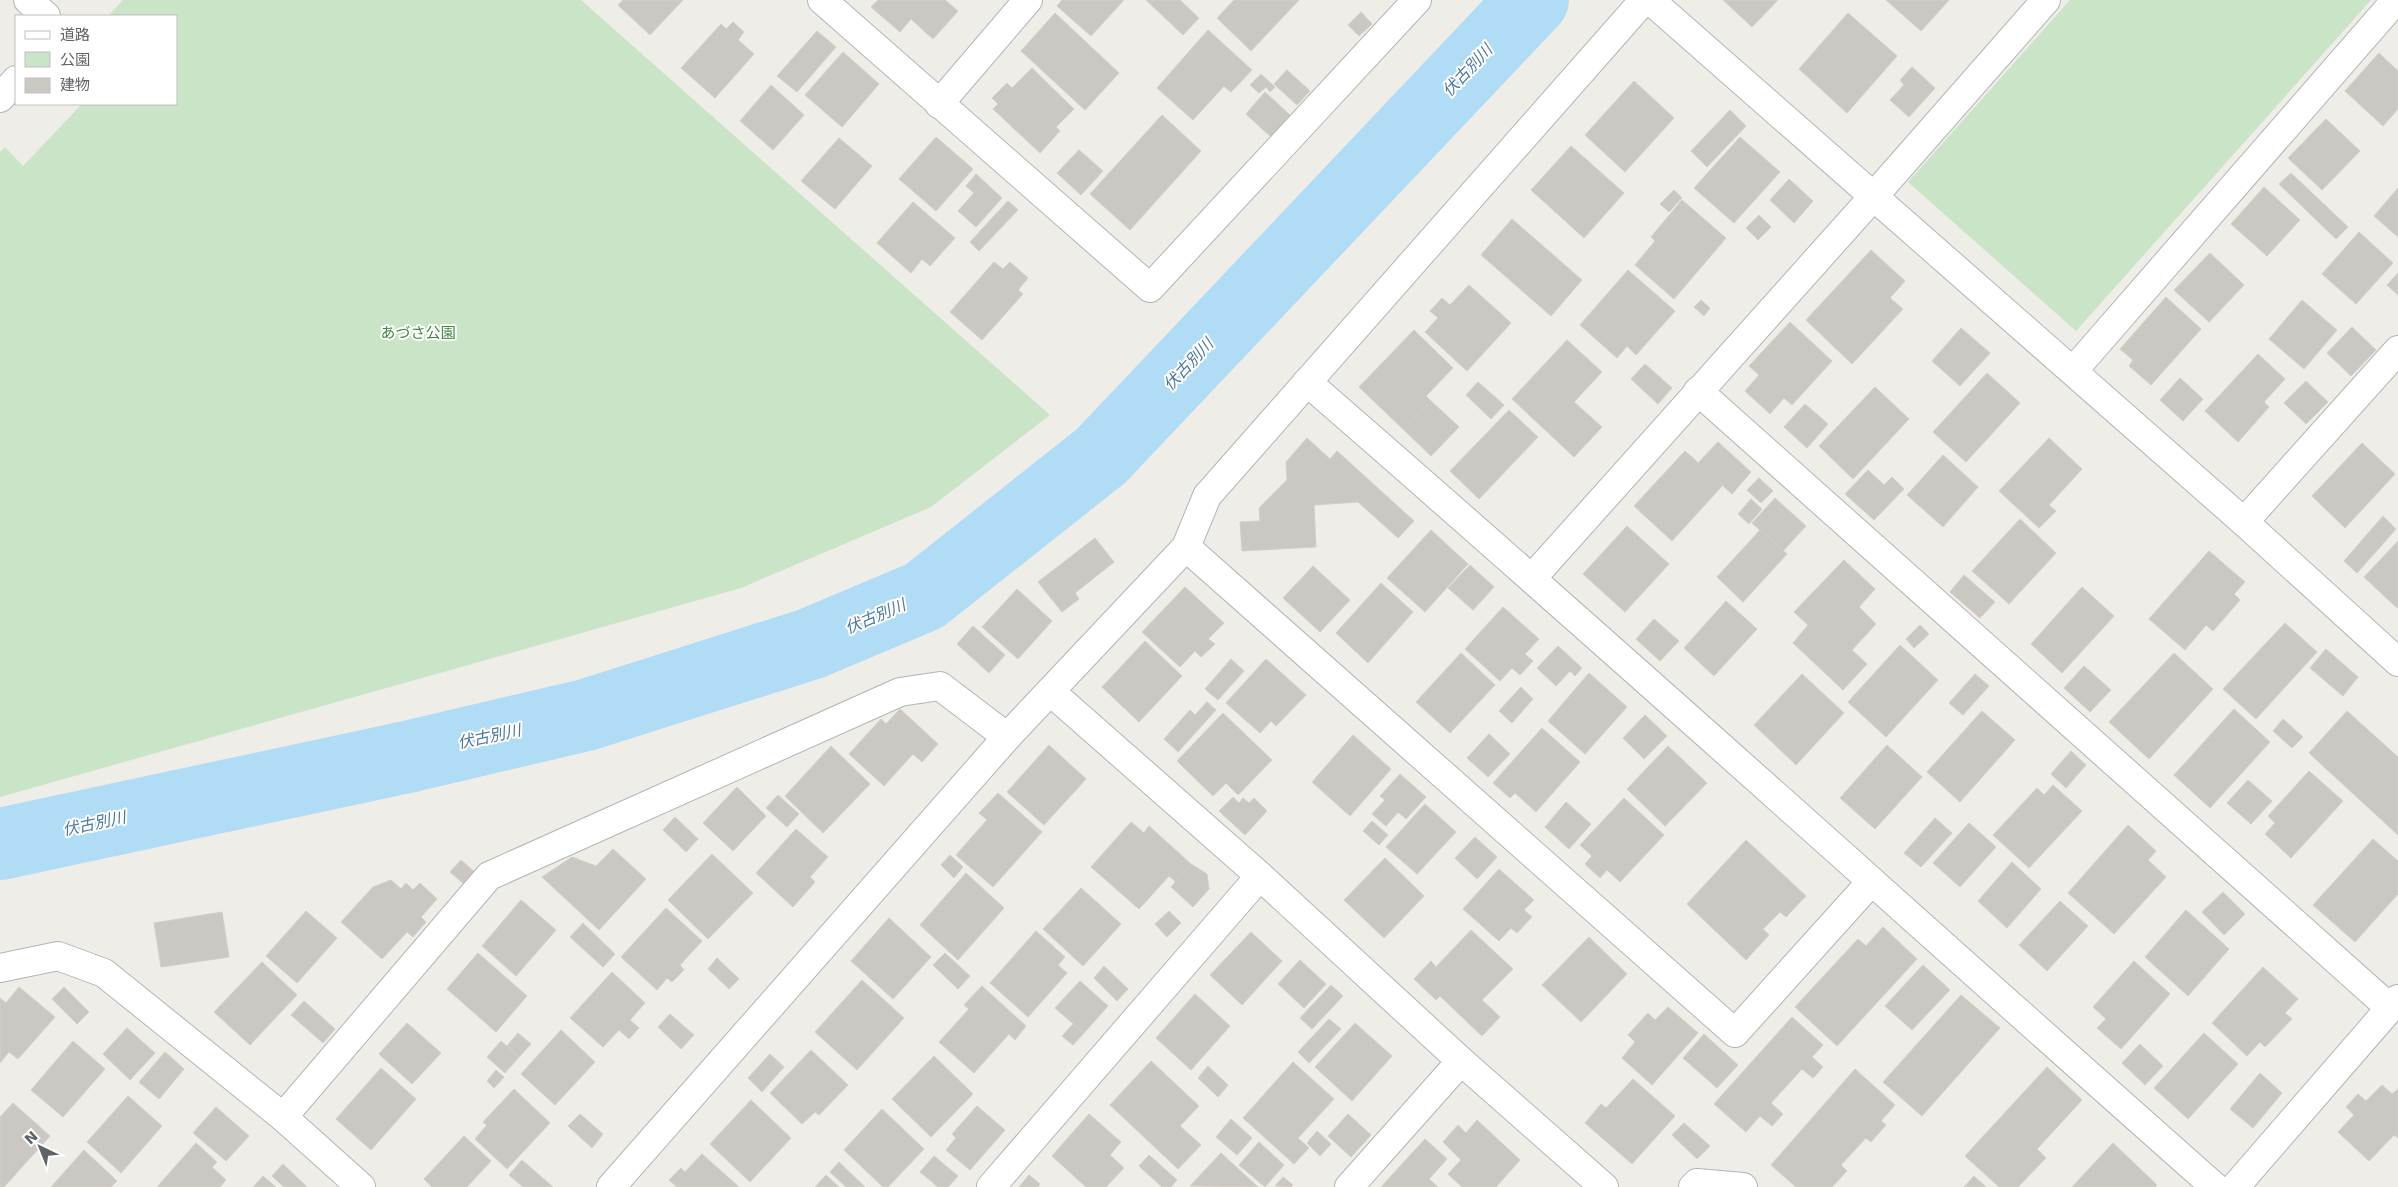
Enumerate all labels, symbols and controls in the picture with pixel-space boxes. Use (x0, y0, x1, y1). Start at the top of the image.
legend (15, 15, 178, 105)
text: 道路 (60, 26, 90, 44)
water label: 伏古別川 (1439, 39, 1497, 100)
text: 公園 (60, 51, 90, 69)
text: 建物 (60, 76, 90, 94)
park label: あづさ公園 (380, 324, 456, 342)
water label: 伏古別川 (1160, 333, 1218, 394)
water label: 伏古別川 (842, 594, 910, 638)
water label: 伏古別川 (456, 720, 524, 752)
water label: 伏古別川 (61, 807, 129, 839)
north arrow (15, 1122, 65, 1172)
text: N (21, 1128, 41, 1147)

